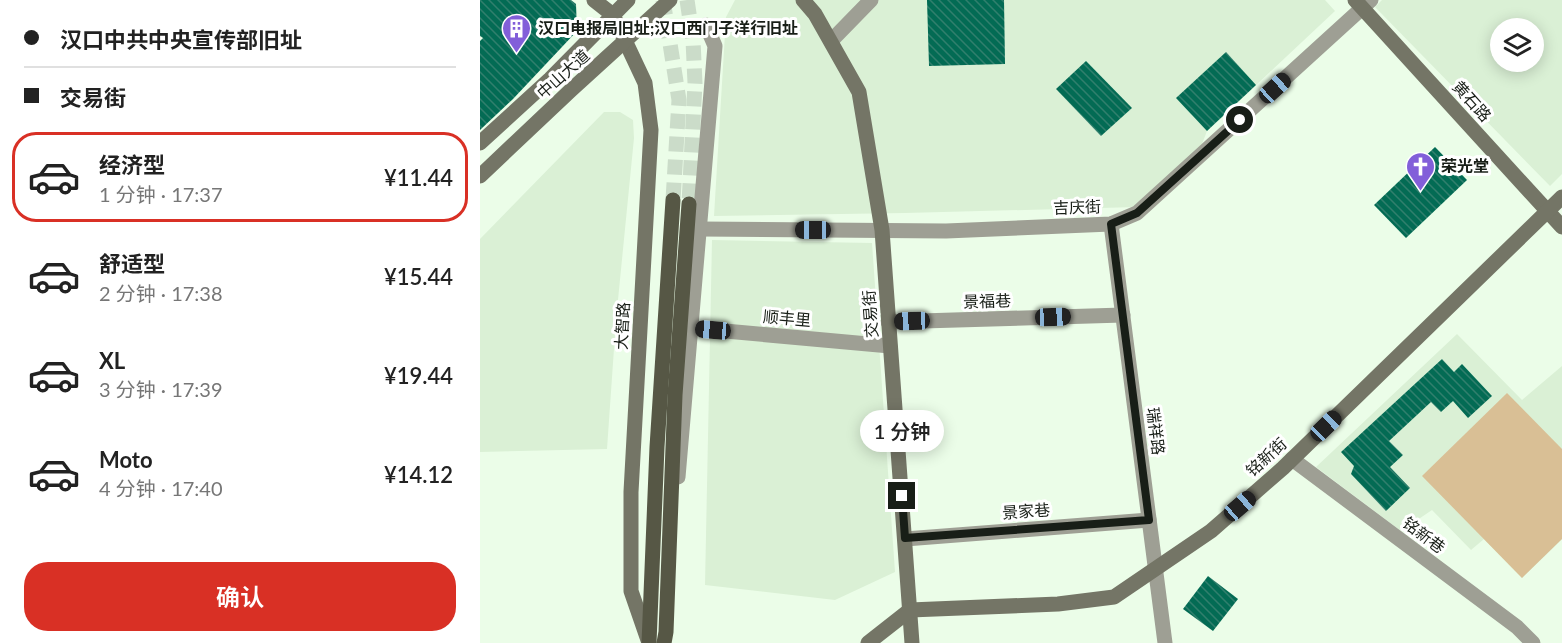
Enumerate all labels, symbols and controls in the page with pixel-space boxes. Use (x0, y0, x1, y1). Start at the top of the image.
building icon: 汉口电报局旧址;汉口西门子洋行旧址 (501, 12, 533, 54)
place label: 汉口电报局旧址;汉口西门子洋行旧址 (538, 18, 798, 37)
map controls (1490, 18, 1544, 72)
button: layers (1490, 18, 1544, 72)
text: 汉口中共中央宣传部旧址 (60, 26, 302, 53)
street label: 中山大道 (533, 45, 593, 102)
car (1256, 69, 1294, 107)
street label: 黄石路 (1449, 76, 1495, 125)
text: 交易街 (60, 84, 126, 111)
route start (1226, 106, 1253, 133)
icon: car (27, 150, 81, 204)
church icon: 荣光堂 (1404, 150, 1436, 192)
text: 经济型 (99, 151, 165, 178)
place label: 荣光堂 (1441, 156, 1489, 175)
text: ¥11.44 (384, 164, 453, 191)
text: 1 分钟 · 17:37 (99, 182, 223, 206)
street label: 吉庆街 (1053, 196, 1101, 217)
car (795, 221, 831, 239)
icon: car (27, 249, 81, 303)
text: 舒适型 (99, 250, 165, 277)
text: ¥15.44 (384, 263, 453, 290)
text: 2 分钟 · 17:38 (99, 281, 223, 305)
street label: 交易街 (858, 289, 881, 339)
street label: 景福巷 (963, 290, 1011, 311)
street label: 大智路 (611, 302, 632, 350)
street label: 顺丰里 (762, 306, 812, 329)
car (1035, 307, 1071, 327)
car (894, 311, 930, 331)
car (694, 319, 732, 341)
text: XL (99, 347, 125, 374)
icon: car (27, 348, 81, 402)
text: ¥19.44 (384, 362, 453, 389)
text: 3 分钟 · 17:39 (99, 377, 223, 401)
street label: 瑞祥路 (1144, 406, 1169, 456)
car (1307, 407, 1345, 445)
callout: 1 分钟 (860, 409, 944, 451)
text: 1 分钟 (874, 419, 930, 443)
street label: 铭新街 (1241, 434, 1290, 480)
text: Moto (99, 446, 153, 473)
icon: car (27, 447, 81, 501)
text: ¥14.12 (384, 461, 453, 488)
text: 4 分钟 · 17:40 (99, 476, 223, 500)
route end (888, 482, 915, 509)
car (1221, 487, 1259, 525)
street label: 景家巷 (1001, 499, 1051, 522)
street label: 铭新巷 (1399, 513, 1449, 557)
button: 确认 (24, 562, 456, 631)

